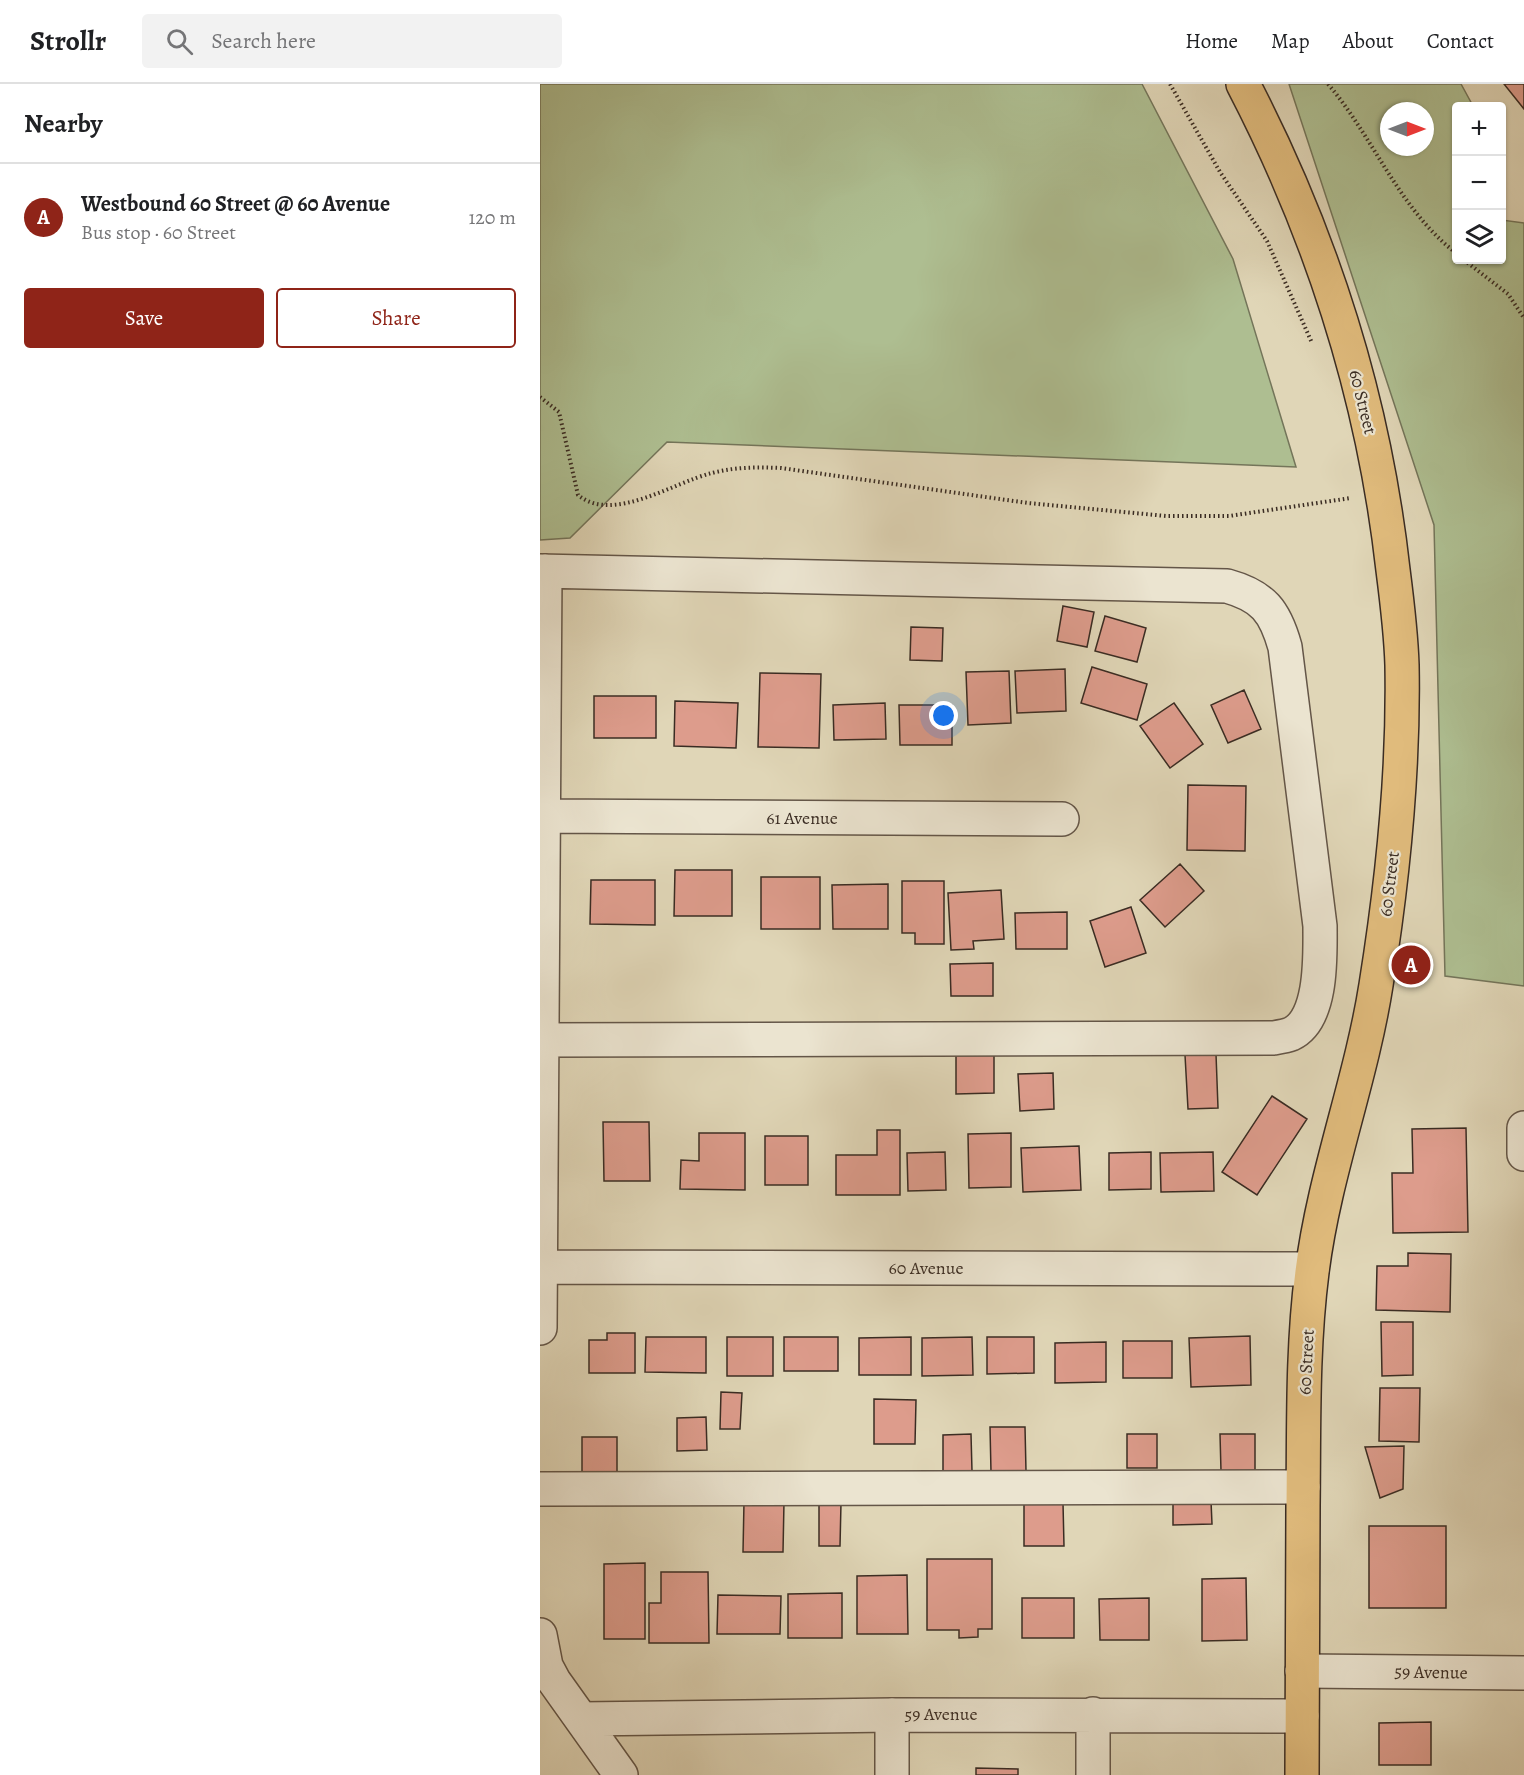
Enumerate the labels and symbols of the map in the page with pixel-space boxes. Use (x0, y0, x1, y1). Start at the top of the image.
north arrow (1380, 102, 1434, 156)
street label: 60 Street (1343, 367, 1383, 437)
your location (929, 701, 958, 730)
street label: 61 Avenue (766, 806, 838, 830)
street label: 60 Street (1373, 850, 1405, 918)
pin: A (1392, 942, 1430, 988)
street label: 60 Avenue (888, 1256, 964, 1280)
street label: 60 Street (1292, 1328, 1320, 1395)
street label: 59 Avenue (1394, 1659, 1468, 1685)
street label: 59 Avenue (904, 1702, 978, 1726)

